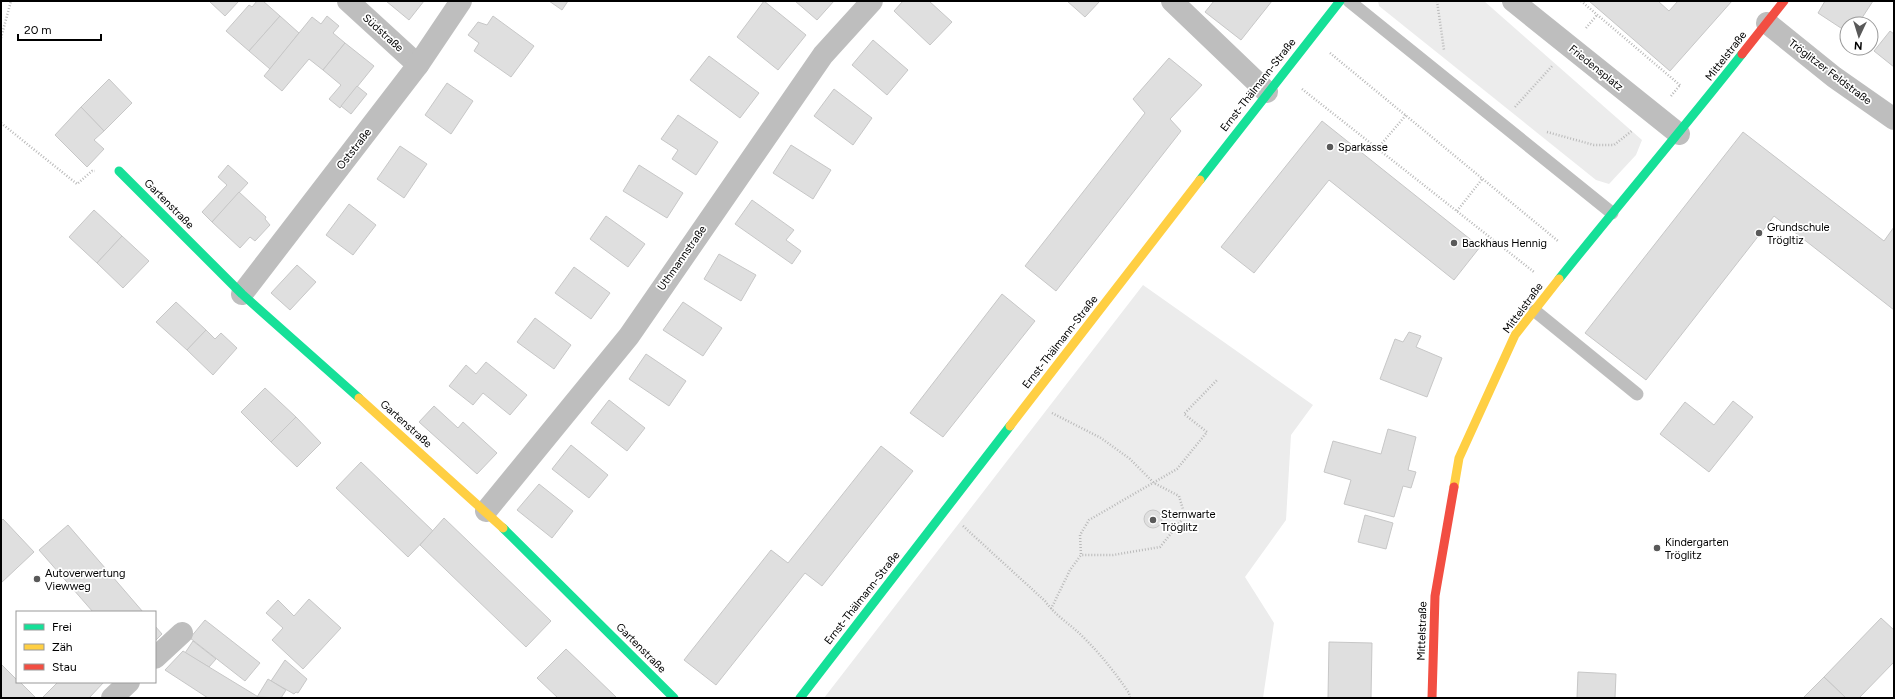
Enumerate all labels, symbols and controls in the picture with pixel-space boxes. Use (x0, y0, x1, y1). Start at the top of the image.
street label: Südstraße (360, 11, 406, 55)
scale bar (18, 16, 101, 42)
north arrow (1839, 16, 1879, 56)
text: 20 m (24, 23, 52, 37)
street label: Mittelstraße (1703, 29, 1749, 83)
street label: Ernst-Thälmann-Straße (1218, 36, 1298, 134)
street label: Tröglitzer Feldstraße (1786, 37, 1874, 107)
text: N (1854, 39, 1863, 52)
street label: Friedensplatz (1566, 42, 1626, 94)
street label: Oststraße (334, 126, 374, 172)
place label: Sparkasse (1338, 141, 1388, 154)
marker: Sparkasse (1325, 142, 1335, 152)
street label: Gartenstraße (141, 176, 197, 232)
place label: Grundschule Trögltiz (1767, 221, 1830, 247)
street label: Uthmannstraße (655, 223, 709, 293)
marker: Grundschule Trögltiz (1754, 228, 1764, 238)
place label: Backhaus Hennig (1462, 237, 1547, 250)
marker: Backhaus Hennig (1449, 238, 1459, 248)
street label: Mittelstraße (1500, 280, 1546, 336)
street label: Ernst-Thälmann-Straße (1020, 293, 1100, 391)
street label: Gartenstraße (378, 397, 434, 451)
place label: Sternwarte Tröglitz (1161, 508, 1216, 534)
marker: Sternwarte Tröglitz (1148, 515, 1158, 525)
place label: Kindergarten Tröglitz (1665, 536, 1729, 562)
marker: Kindergarten Tröglitz (1652, 543, 1662, 553)
street label: Ernst-Thälmann-Straße (822, 549, 902, 647)
place label: Autoverwertung Viewweg (45, 567, 125, 593)
marker: Autoverwertung Viewweg (32, 574, 42, 584)
street label: Mittelstraße (1414, 601, 1430, 661)
legend (16, 611, 156, 683)
text: Frei (52, 620, 72, 634)
street label: Gartenstraße (613, 620, 669, 676)
text: Zäh (52, 640, 73, 654)
text: Stau (52, 660, 77, 674)

